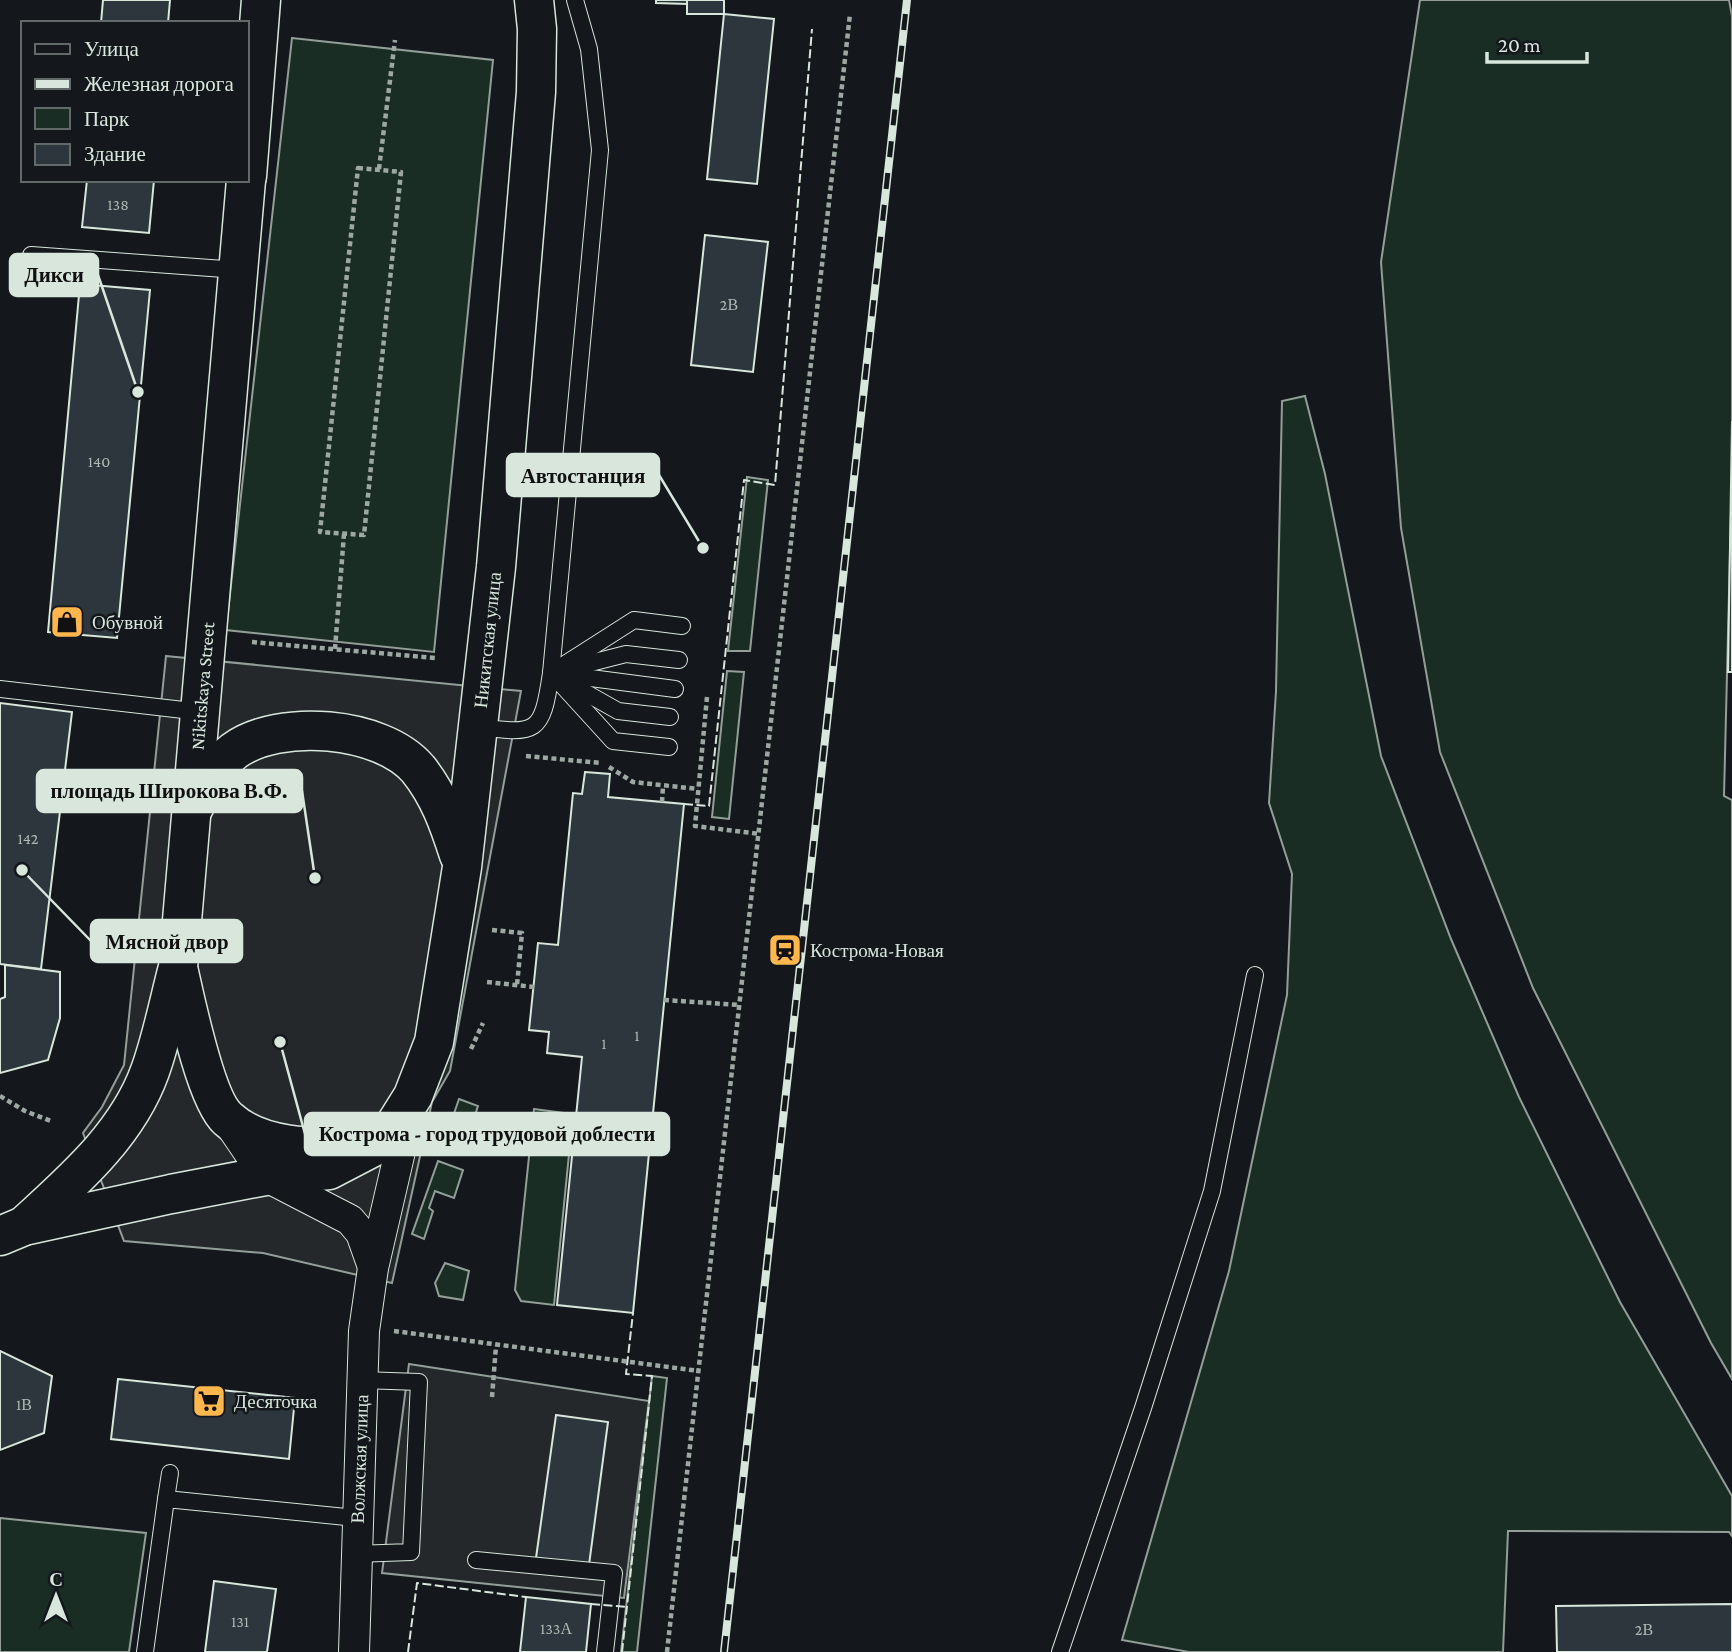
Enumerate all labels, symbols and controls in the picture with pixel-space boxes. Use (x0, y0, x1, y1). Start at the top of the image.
legend (21, 21, 248, 182)
scale bar (1487, 21, 1587, 65)
text: 20 m (1498, 33, 1541, 57)
text: Улица (84, 37, 139, 61)
text: Железная дорога (84, 72, 234, 96)
text: Парк (84, 107, 130, 131)
text: Здание (84, 142, 146, 166)
house number: 138 (107, 196, 129, 213)
callout: Дикси (10, 254, 98, 296)
text: Дикси (24, 263, 84, 287)
house number: 2В (720, 296, 738, 313)
house number: 140 (88, 453, 110, 470)
callout: Автостанция (507, 454, 659, 496)
text: Автостанция (521, 464, 645, 488)
street label: Никитская улица (470, 570, 505, 709)
shop icon: Обувной (48, 603, 86, 641)
place label: Обувной (92, 612, 163, 633)
street label: Nikitskaya Street (186, 621, 219, 751)
callout: площадь Широкова В.Ф. (37, 770, 302, 812)
text: площадь Широкова В.Ф. (50, 779, 288, 803)
house number: 142 (18, 830, 39, 847)
callout: Мясной двор (91, 920, 242, 962)
text: Мясной двор (105, 930, 229, 954)
station icon: Кострома-Новая (766, 931, 804, 969)
place label: Кострома-Новая (810, 940, 944, 961)
house number: 1 (634, 1027, 640, 1044)
house number: 1 (601, 1035, 607, 1052)
callout: Кострома - город трудовой доблести (305, 1113, 669, 1155)
text: Кострома - город трудовой доблести (319, 1122, 655, 1146)
supermarket icon: Десяточка (190, 1382, 228, 1420)
place label: Десяточка (234, 1391, 318, 1412)
street label: Волжская улица (347, 1394, 372, 1524)
house number: 1В (16, 1396, 32, 1413)
north arrow (21, 1561, 91, 1631)
text: С (49, 1569, 63, 1590)
house number: 131 (231, 1613, 249, 1630)
house number: 133А (540, 1620, 572, 1637)
house number: 2В (1635, 1621, 1653, 1638)

